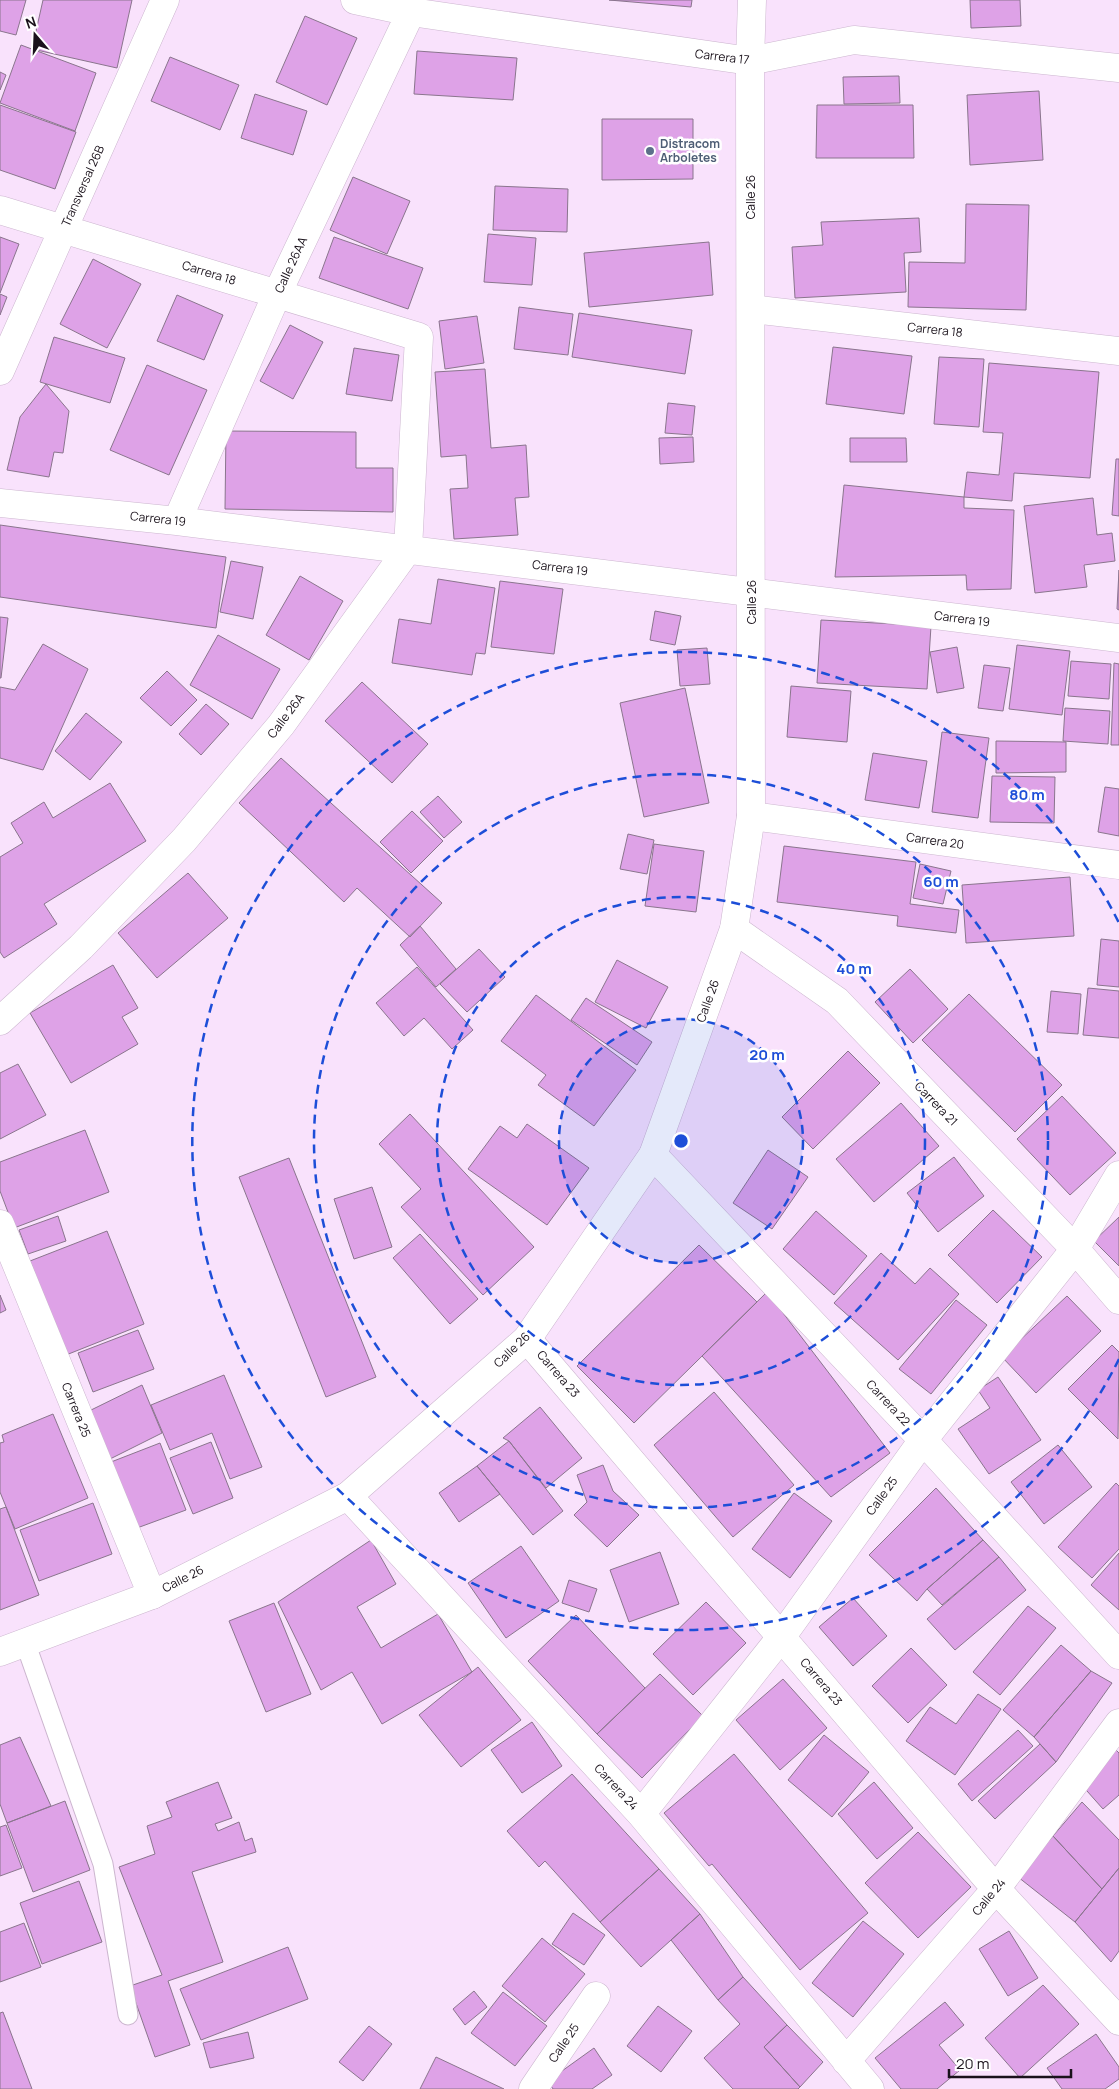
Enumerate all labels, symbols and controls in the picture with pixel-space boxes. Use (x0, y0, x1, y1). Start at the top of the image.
north arrow (10, 10, 60, 60)
text: N (23, 12, 38, 33)
street label: Carrera 17 (694, 45, 750, 68)
place label: Distracom Arboletes (660, 135, 720, 166)
street label: Transversal 26B (57, 142, 108, 229)
marker: Distracom Arboletes (644, 145, 656, 157)
street label: Calle 26 (742, 175, 759, 219)
street label: Calle 26AA (270, 234, 311, 296)
street label: Carrera 18 (180, 256, 238, 289)
street label: Carrera 18 (907, 318, 964, 341)
street label: Carrera 19 (129, 507, 187, 530)
street label: Carrera 19 (531, 556, 589, 579)
street label: Calle 26 (743, 580, 760, 624)
street label: Carrera 19 (933, 607, 991, 630)
street label: Calle 26A (263, 689, 308, 742)
text: 80 m (1009, 784, 1045, 805)
street label: Carrera 20 (905, 828, 965, 853)
text: 60 m (923, 871, 959, 892)
text: 40 m (836, 958, 872, 979)
street label: Calle 26 (692, 977, 723, 1025)
text: 20 m (749, 1044, 785, 1065)
street label: Carrera 21 (911, 1078, 962, 1130)
centre of rings (672, 1132, 690, 1150)
street label: Calle 26 (490, 1328, 534, 1371)
street label: Carrera 23 (533, 1346, 584, 1401)
street label: Carrera 22 (862, 1376, 914, 1430)
street label: Carrera 25 (58, 1380, 95, 1440)
street label: Calle 25 (862, 1473, 901, 1519)
street label: Calle 26 (159, 1561, 206, 1596)
street label: Carrera 23 (796, 1654, 846, 1709)
street label: Carrera 24 (590, 1760, 642, 1814)
street label: Calle 24 (968, 1874, 1009, 1919)
street label: Calle 25 (544, 2020, 583, 2066)
scale bar (949, 2046, 1072, 2078)
text: 20 m (956, 2053, 989, 2074)

